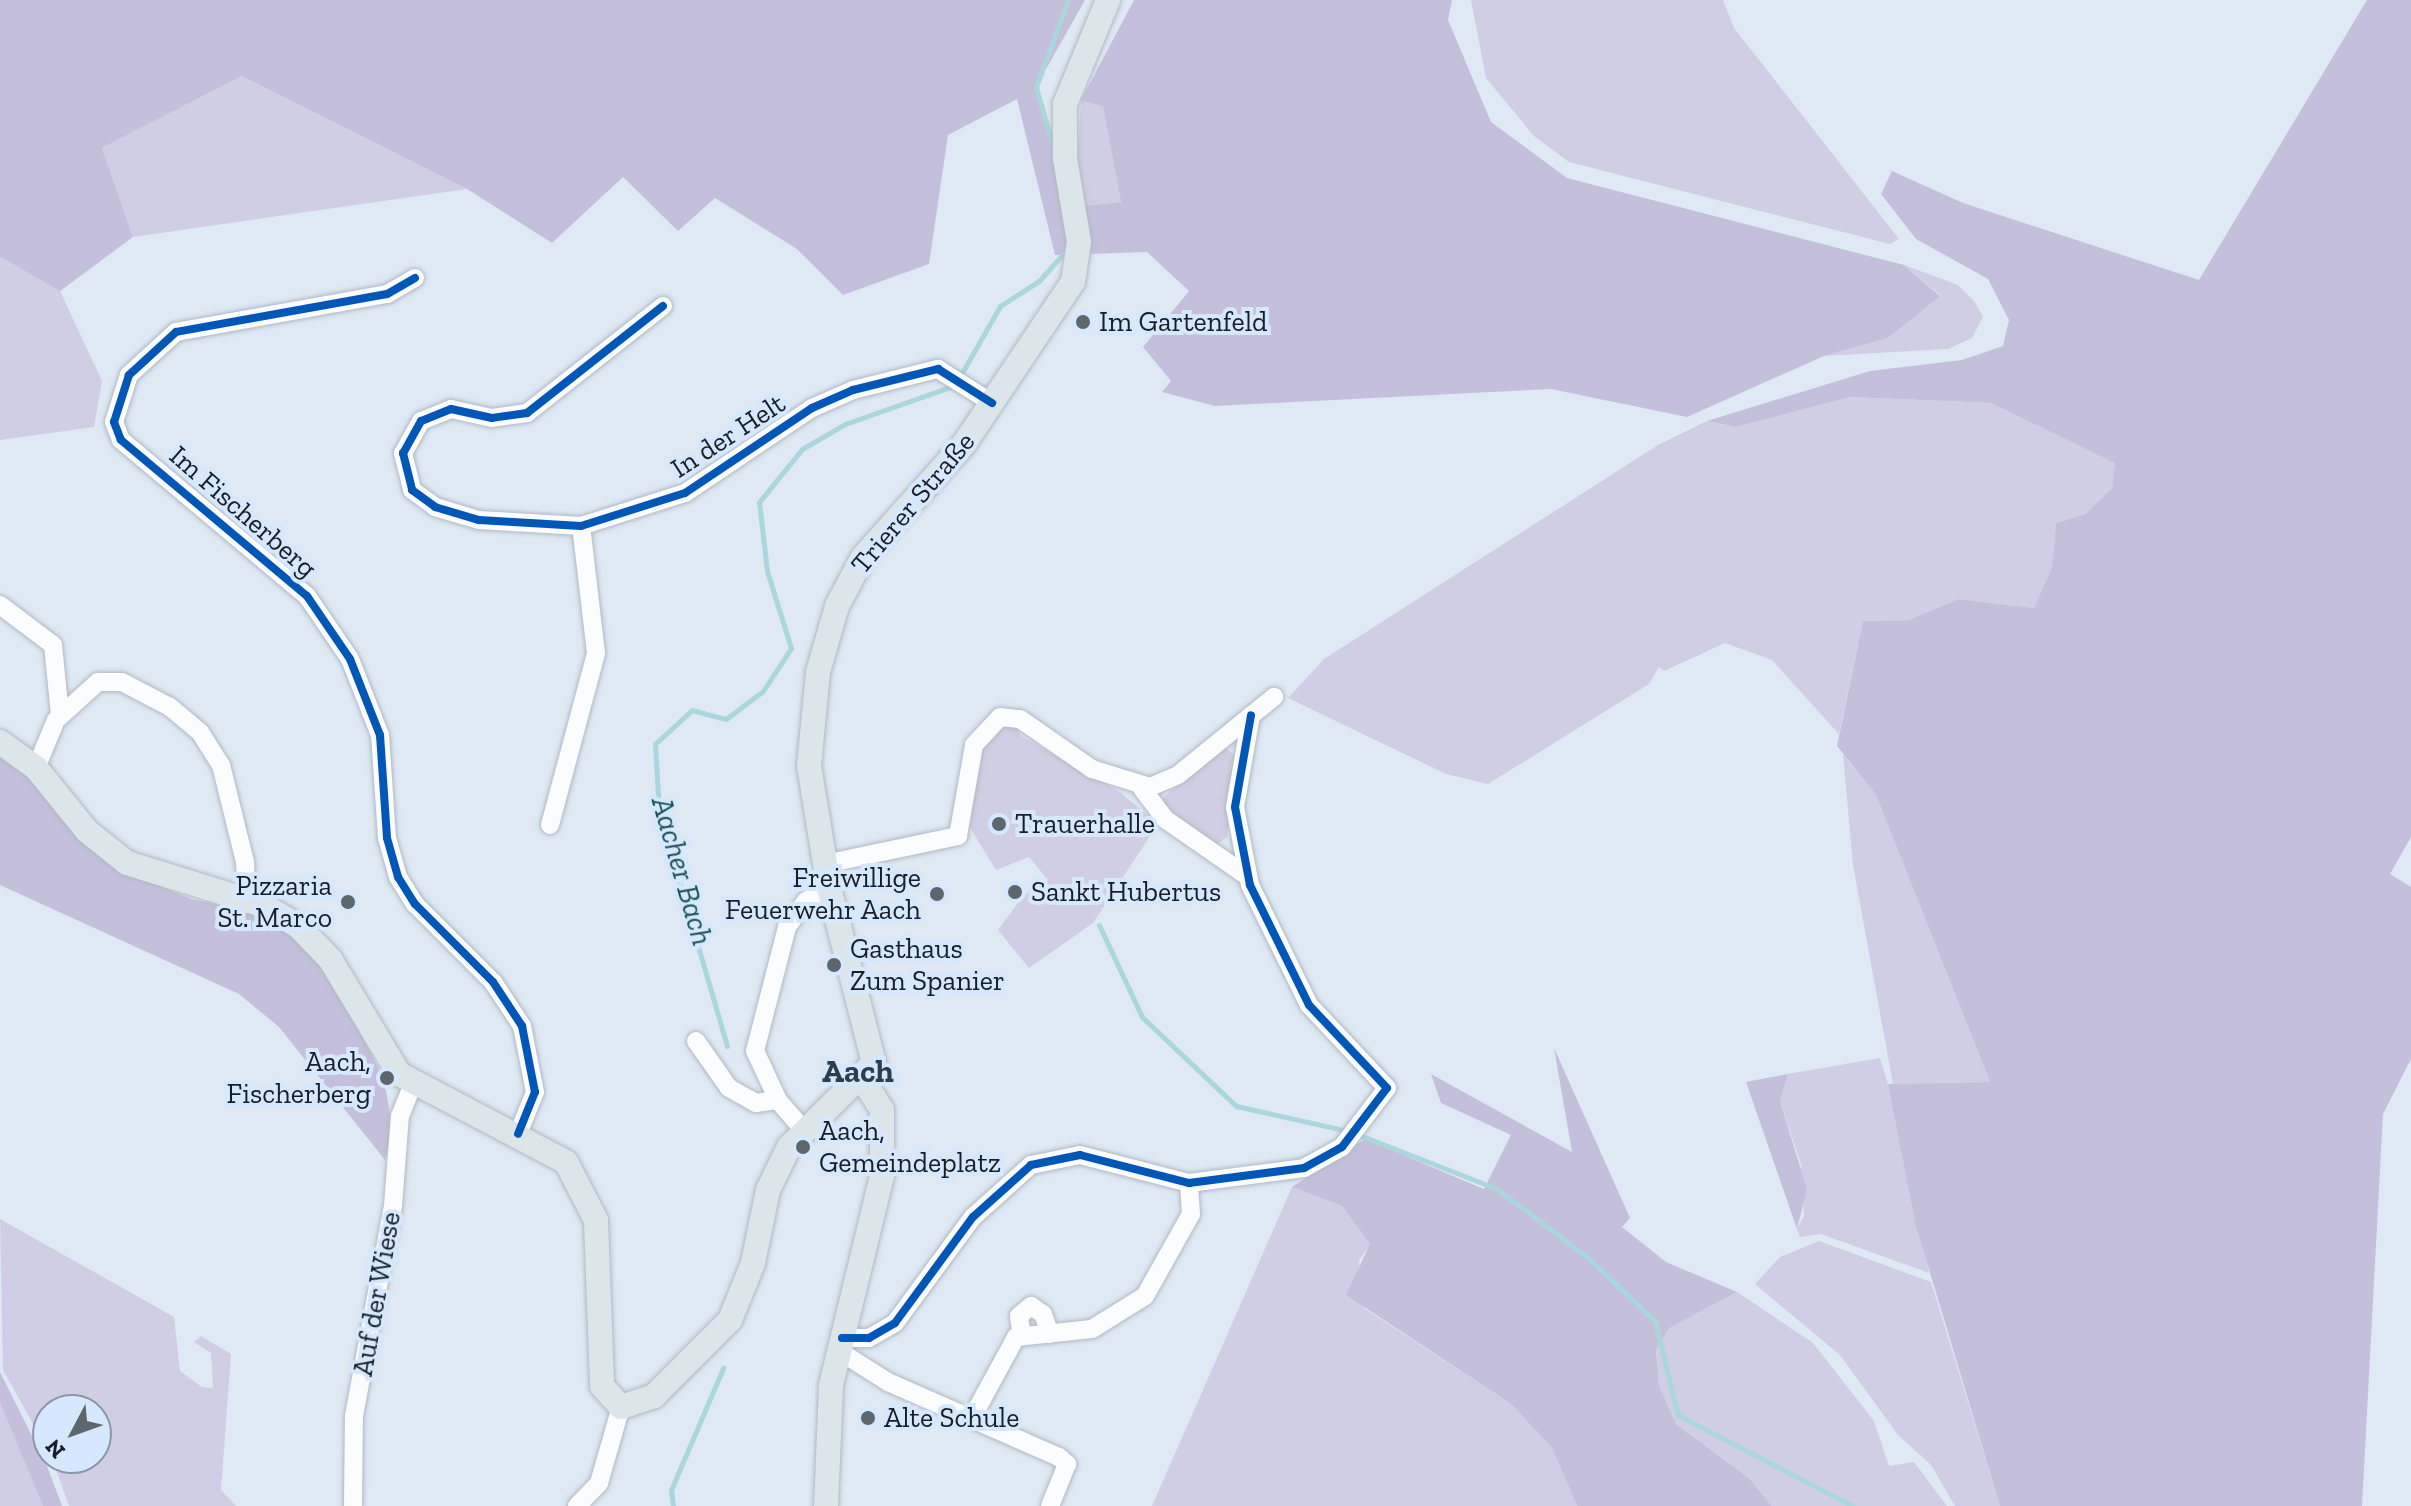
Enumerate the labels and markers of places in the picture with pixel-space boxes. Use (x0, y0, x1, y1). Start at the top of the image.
place label: Im Gartenfeld (1099, 305, 1267, 339)
marker: Im Gartenfeld (1074, 313, 1092, 331)
place label: Trauerhalle (1015, 807, 1155, 841)
marker: Trauerhalle (990, 815, 1008, 833)
place label: Freiwillige Feuerwehr Aach (724, 861, 921, 927)
place label: Pizzaria St. Marco (217, 869, 332, 935)
place label: Sankt Hubertus (1031, 875, 1221, 909)
marker: Sankt Hubertus (1006, 883, 1024, 901)
marker: Freiwillige Feuerwehr Aach (928, 885, 946, 903)
marker: Pizzaria St. Marco (339, 893, 357, 911)
place label: Gasthaus Zum Spanier (850, 932, 1005, 998)
marker: Gasthaus Zum Spanier (825, 956, 843, 974)
place label: Aach, Fischerberg (227, 1045, 371, 1111)
marker: Aach, Fischerberg (378, 1069, 396, 1087)
place label: Aach, Gemeindeplatz (819, 1114, 1001, 1180)
marker: Aach, Gemeindeplatz (794, 1138, 812, 1156)
place label: Alte Schule (884, 1401, 1019, 1435)
marker: Alte Schule (859, 1409, 877, 1427)

